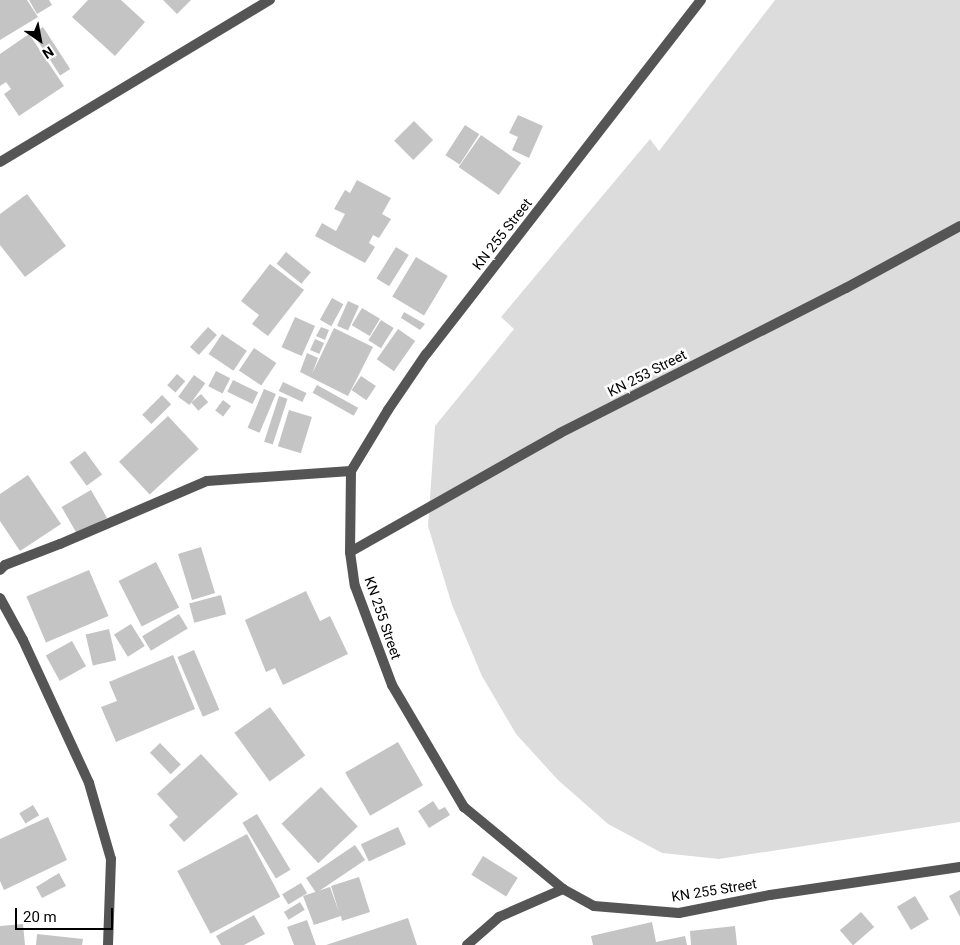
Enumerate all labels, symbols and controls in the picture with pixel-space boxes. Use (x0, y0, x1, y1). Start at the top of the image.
north arrow (15, 15, 65, 65)
text: N (40, 43, 57, 62)
street label: KN 255 Street (469, 195, 535, 273)
street label: KN 253 Street (605, 346, 689, 400)
street label: KN 255 Street (361, 574, 405, 662)
street label: KN 255 Street (670, 875, 758, 905)
scale bar (18, 898, 115, 930)
text: 20 m (23, 908, 57, 926)

